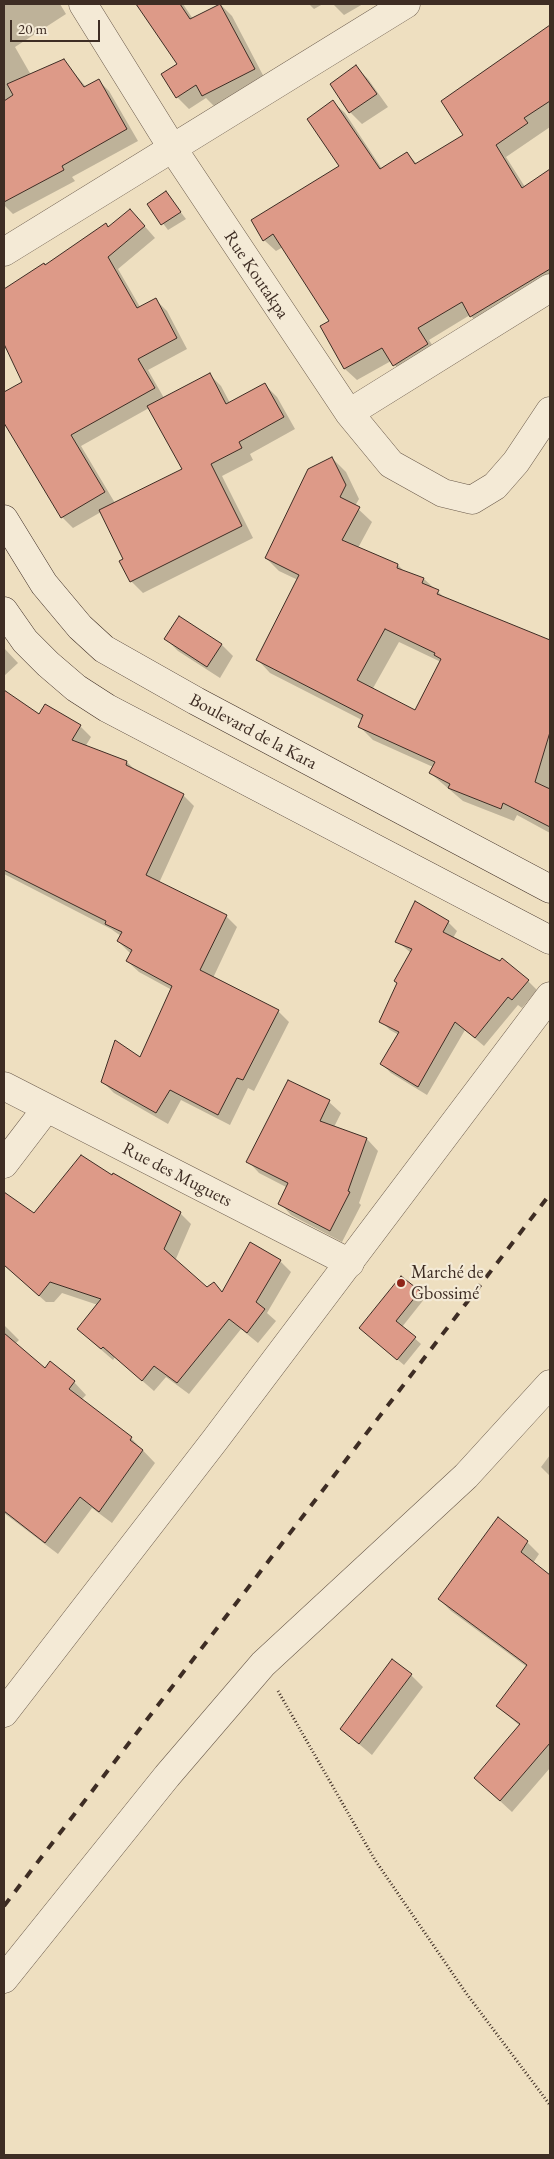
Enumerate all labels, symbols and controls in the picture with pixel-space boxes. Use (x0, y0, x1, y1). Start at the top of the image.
scale bar (12, 10, 102, 42)
text: 20 m (18, 19, 47, 38)
street label: Rue Koutakpa (219, 227, 293, 323)
street label: Boulevard de la Kara (186, 689, 320, 775)
street label: Rue des Muguets (119, 1138, 235, 1212)
place label: Marché de Gbossimé (411, 1262, 483, 1304)
marker: Marché de Gbossimé (395, 1277, 407, 1289)

